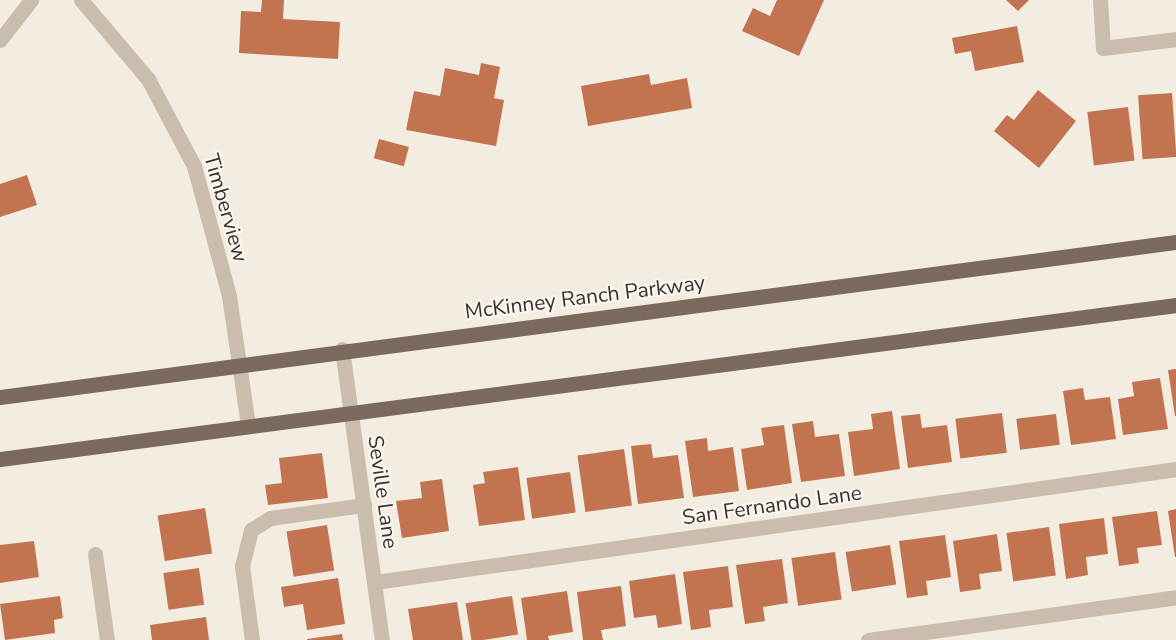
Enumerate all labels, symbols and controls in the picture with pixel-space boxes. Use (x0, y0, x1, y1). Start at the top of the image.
street label: Timberview (199, 151, 253, 265)
street label: McKinney Ranch Parkway (463, 270, 707, 324)
street label: Seville Lane (363, 434, 403, 550)
street label: San Fernando Lane (681, 480, 863, 530)

